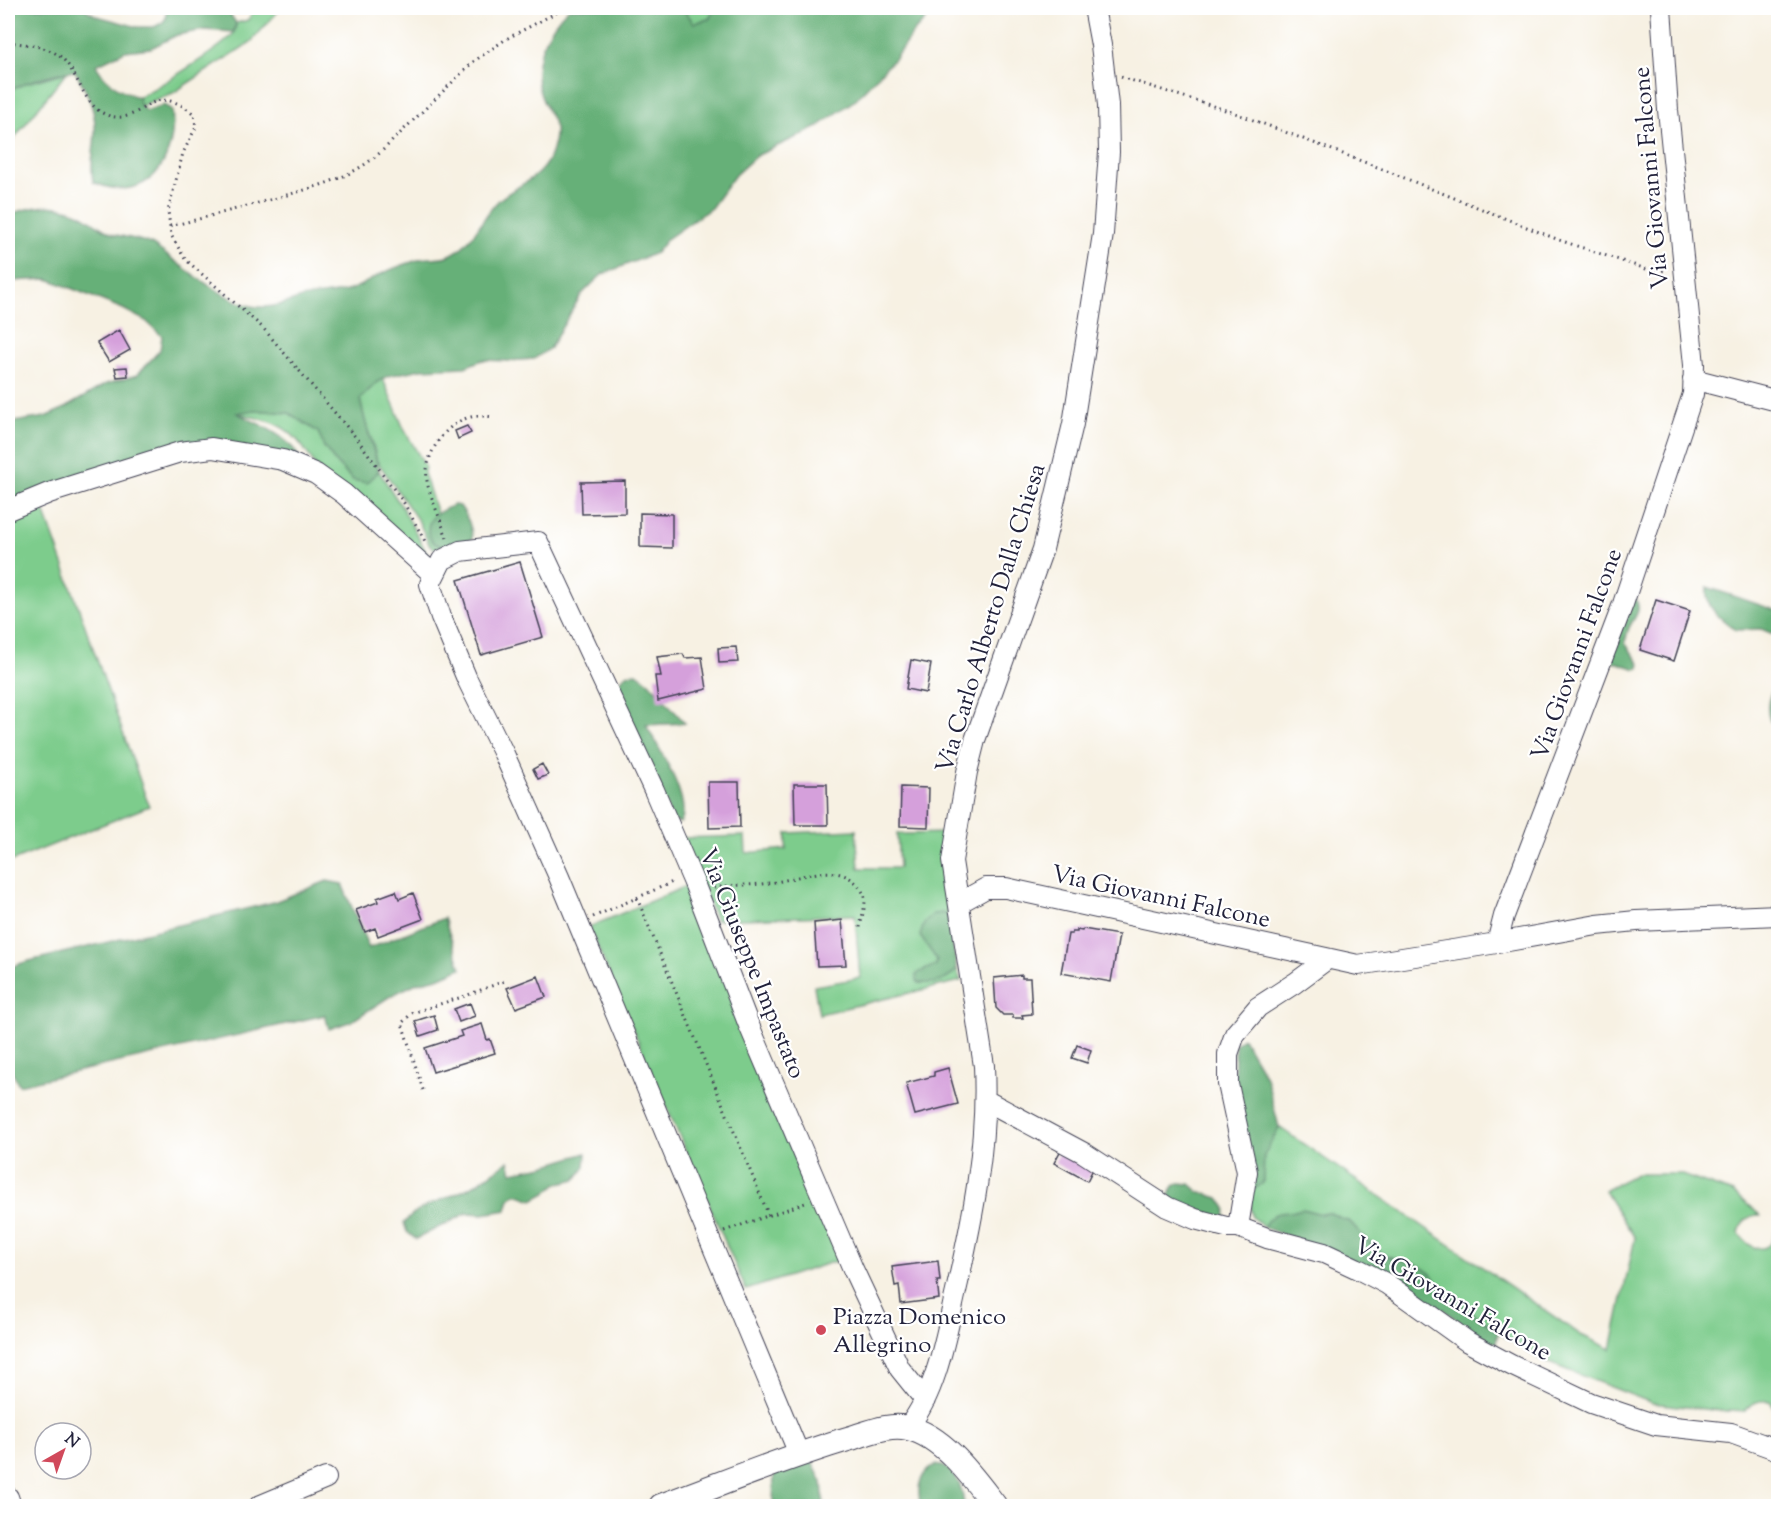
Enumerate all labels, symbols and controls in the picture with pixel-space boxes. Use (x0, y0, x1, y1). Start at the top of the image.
street label: Via Giovanni Falcone (1625, 65, 1679, 290)
street label: Via Carlo Alberto Dalla Chiesa (929, 460, 1055, 777)
street label: Via Giovanni Falcone (1524, 544, 1632, 765)
street label: Via Giuseppe Impastato (689, 843, 813, 1084)
street label: Via Giovanni Falcone (1048, 858, 1273, 938)
street label: Via Giovanni Falcone (1347, 1229, 1557, 1370)
place label: Piazza Domenico Allegrino (833, 1301, 1006, 1363)
marker: Piazza Domenico Allegrino (814, 1323, 828, 1337)
north arrow (33, 1421, 93, 1481)
text: N (59, 1429, 83, 1454)

